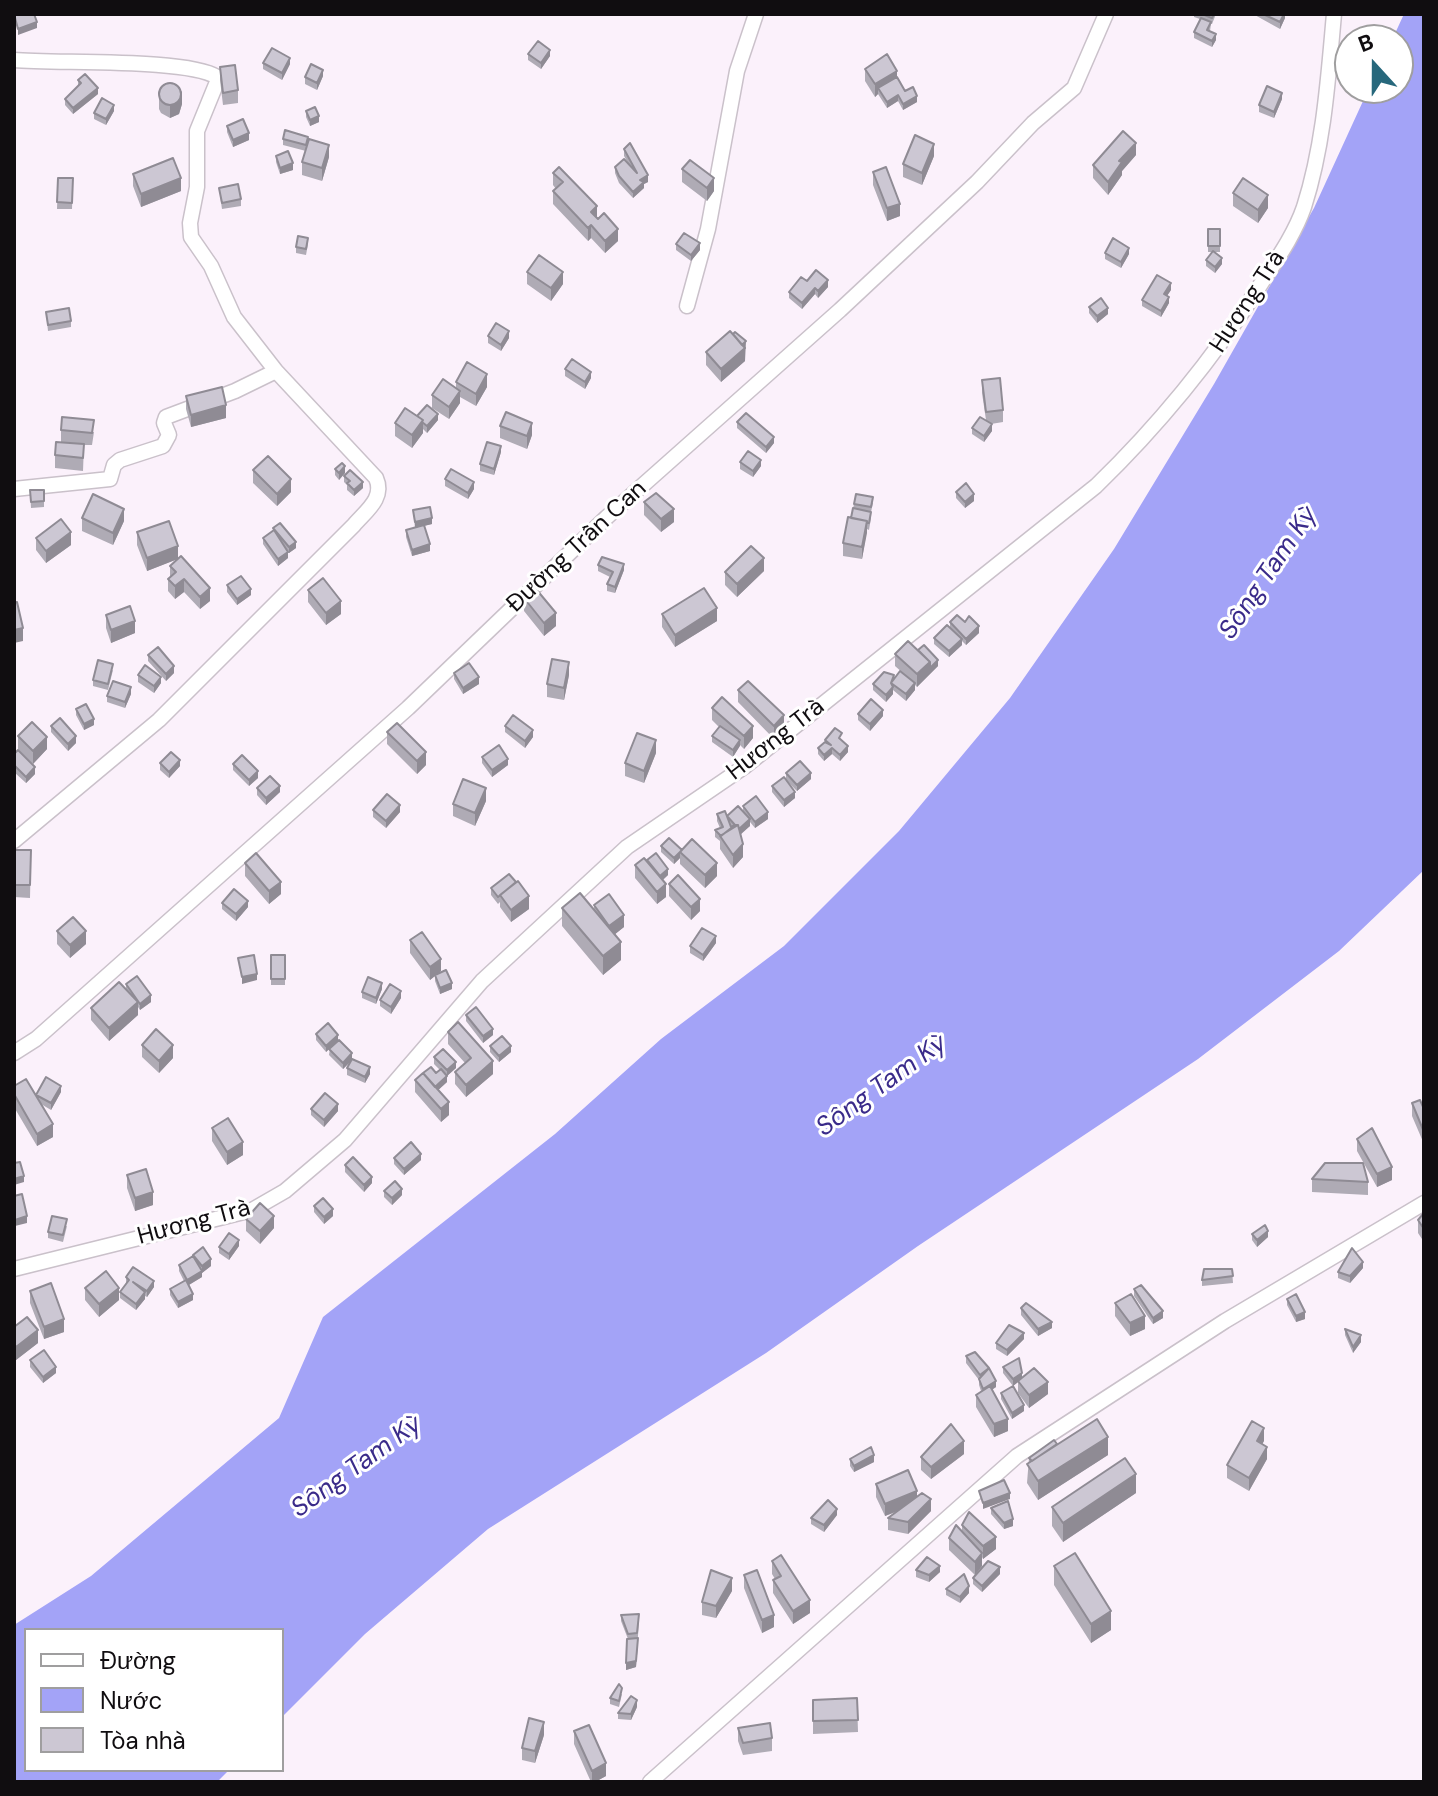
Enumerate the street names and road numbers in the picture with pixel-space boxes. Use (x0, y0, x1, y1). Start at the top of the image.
street label: Hương Trà (1204, 246, 1292, 358)
street label: Đường Trần Can (501, 475, 653, 619)
street label: Hương Trà (722, 693, 830, 787)
street label: Hương Trà (134, 1194, 254, 1252)

